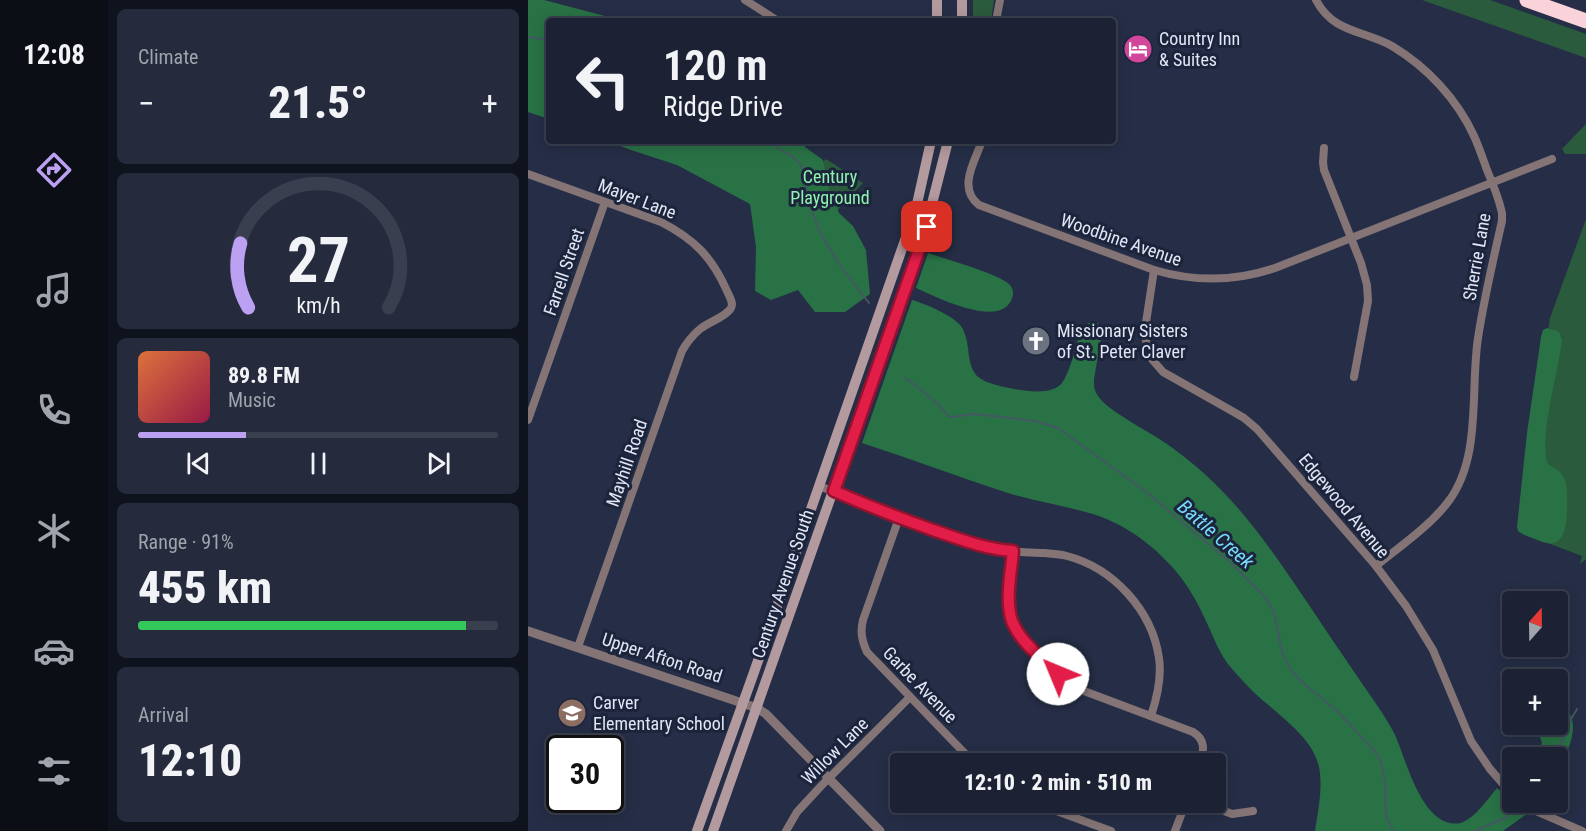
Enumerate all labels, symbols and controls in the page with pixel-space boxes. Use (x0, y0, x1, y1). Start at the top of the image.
place label: Country Inn & Suites (1159, 28, 1240, 70)
hotel icon: Country Inn & Suites (1122, 33, 1154, 65)
text: 12:08 (23, 39, 85, 71)
text: 120 m (663, 41, 768, 90)
icon: left (564, 42, 642, 120)
text: Climate (138, 45, 198, 69)
text: 21.5° (268, 76, 368, 129)
text: − (138, 84, 155, 123)
text: + (482, 84, 498, 123)
text: Ridge Drive (663, 91, 783, 123)
icon: directions (33, 149, 75, 191)
park label: Century Playground (790, 166, 870, 208)
street label: Mayer Lane (595, 174, 679, 223)
pin (901, 201, 952, 252)
street label: Woodbine Avenue (1058, 209, 1184, 270)
icon: arrive (910, 210, 943, 243)
street label: Sherrie Lane (1458, 212, 1495, 302)
text: 27 (286, 224, 350, 297)
street label: Farrell Street (539, 225, 588, 318)
icon: music (33, 269, 75, 311)
text: km/h (296, 294, 340, 319)
place label: Missionary Sisters of St. Peter Claver (1057, 320, 1188, 362)
church icon: Missionary Sisters of St. Peter Claver (1020, 325, 1052, 357)
text: 89.8 FM (228, 363, 300, 388)
text: Music (228, 388, 276, 412)
icon: phone (33, 389, 75, 431)
street label: Mayhill Road (602, 416, 651, 509)
icon: previous (182, 447, 215, 480)
icon: pause (302, 447, 335, 480)
icon: next (422, 447, 455, 480)
street label: Edgewood Avenue (1295, 449, 1394, 562)
water label: Battle Creek (1173, 494, 1260, 574)
street label: Century Avenue South (747, 507, 818, 661)
icon: climate (33, 510, 75, 552)
text: Range · 91% (138, 530, 234, 554)
text: 455 km (138, 561, 272, 614)
north arrow (1502, 591, 1568, 657)
map controls (1502, 591, 1568, 813)
street label: Upper Afton Road (599, 628, 725, 687)
icon: car (33, 630, 75, 672)
street label: Garbe Avenue (879, 642, 962, 727)
position arrow (1026, 642, 1090, 706)
button: + (1502, 669, 1568, 735)
place label: Carver Elementary School (593, 692, 725, 734)
school or university icon: Carver Elementary School (556, 697, 588, 729)
text: Arrival (138, 703, 189, 727)
street label: Willow Lane (797, 713, 872, 788)
text: 12:10 (138, 734, 242, 787)
speed limit sign: 30 (546, 735, 624, 813)
button: − (1502, 747, 1568, 813)
icon: filters (33, 750, 75, 792)
text: 12:10 · 2 min · 510 m (964, 770, 1152, 795)

